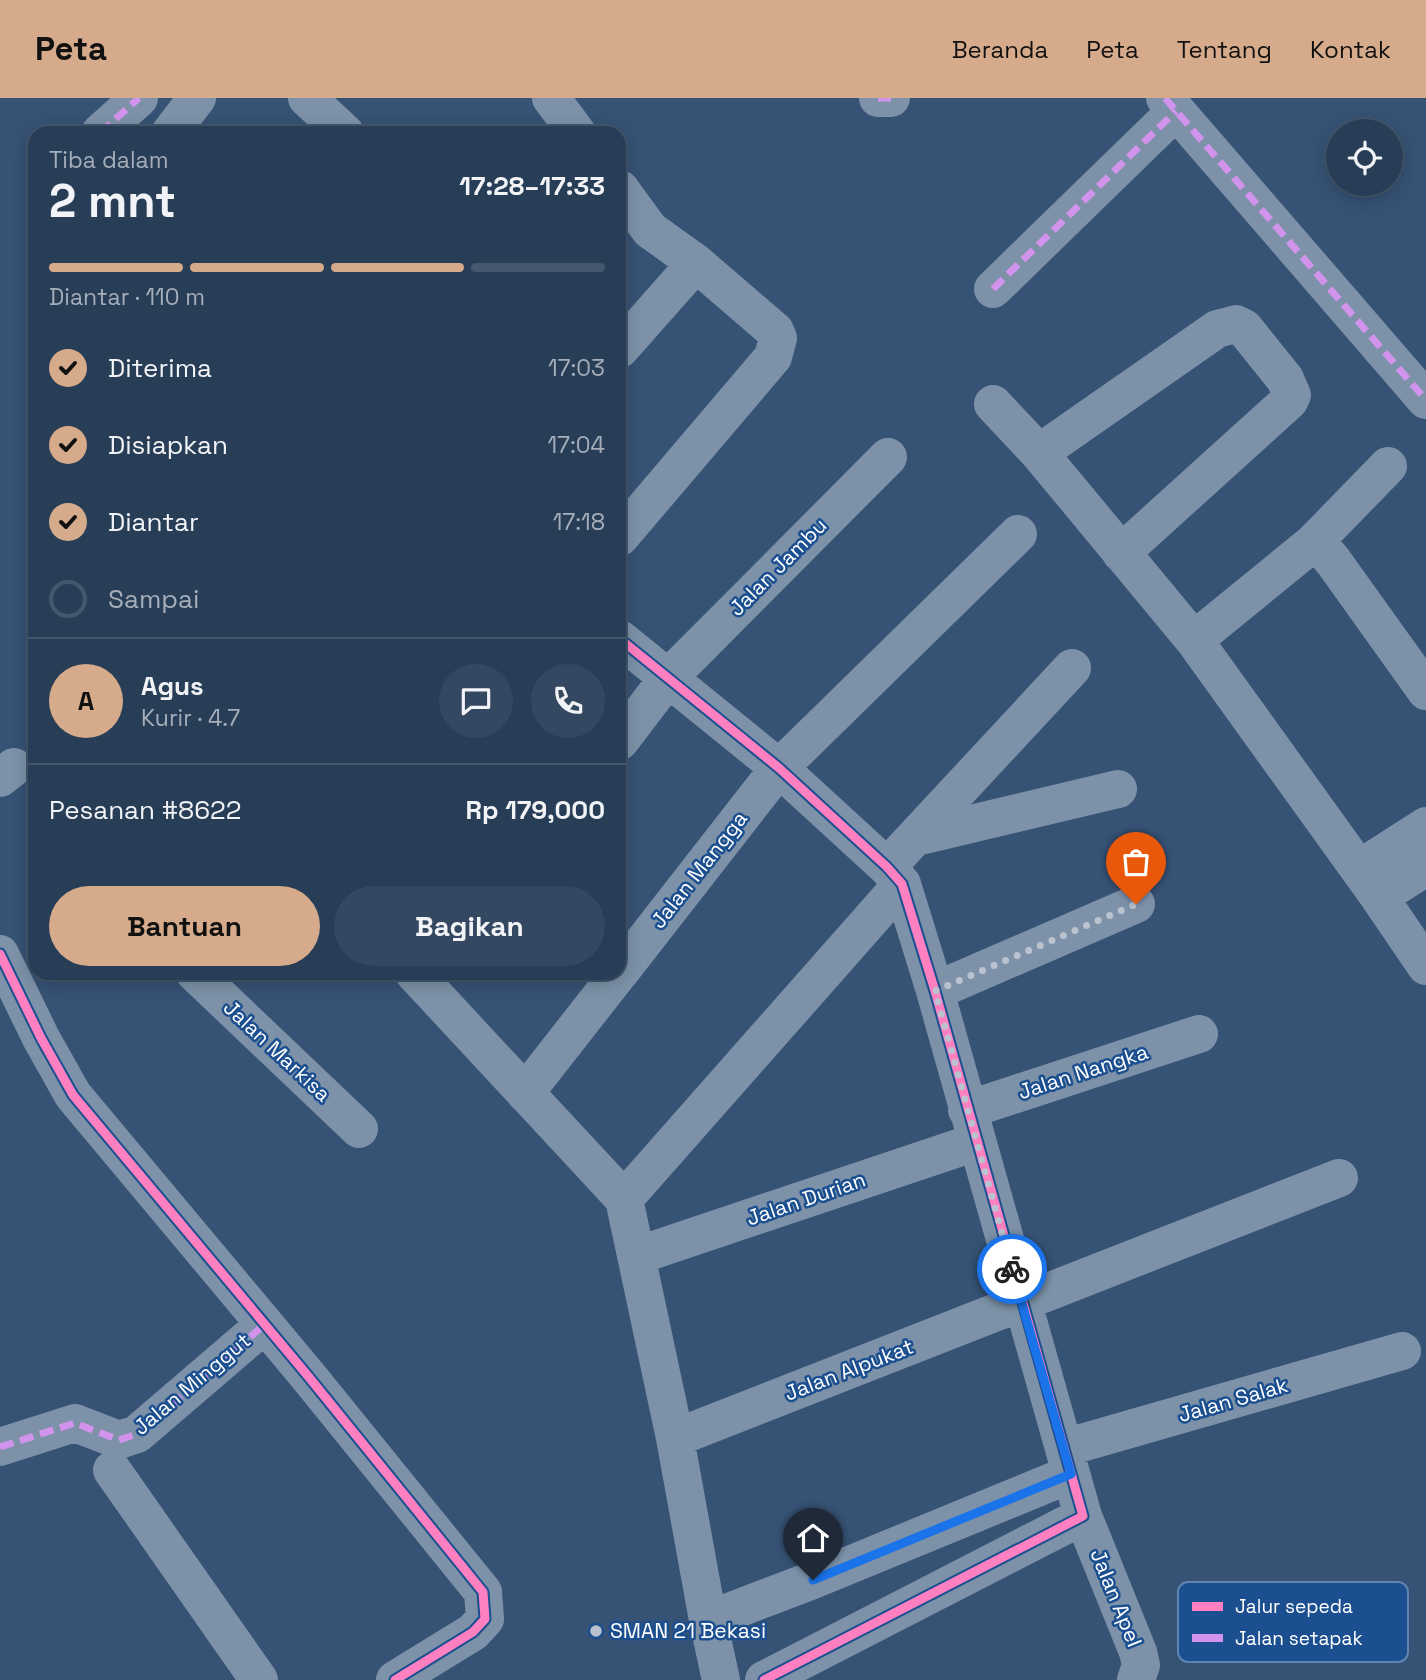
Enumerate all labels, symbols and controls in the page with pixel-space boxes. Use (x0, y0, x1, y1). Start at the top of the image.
text: Peta (35, 28, 107, 70)
text: Beranda (952, 34, 1048, 65)
text: Peta (1086, 34, 1139, 65)
text: Tentang (1177, 34, 1272, 65)
text: Kontak (1310, 34, 1391, 65)
map controls (1326, 119, 1403, 196)
button: locate (1326, 119, 1403, 196)
text: Tiba dalam (49, 145, 169, 175)
text: 17:28–17:33 (459, 169, 605, 203)
text: 2 mnt (49, 172, 176, 230)
text: Diantar · 110 m (49, 282, 205, 312)
icon: check (49, 349, 87, 387)
text: Diterima (108, 351, 212, 385)
text: 17:03 (548, 353, 605, 383)
icon: check (49, 426, 87, 464)
text: Disiapkan (108, 428, 228, 462)
text: 17:04 (547, 430, 605, 460)
icon: check (49, 503, 87, 541)
text: Diantar (108, 505, 199, 539)
text: 17:18 (553, 507, 605, 537)
street label: Jalan Jambu (723, 512, 832, 621)
text: Sampai (108, 582, 199, 616)
button: chat (439, 664, 513, 738)
button: phone (531, 664, 605, 738)
text: Agus (141, 669, 204, 703)
text: A (78, 684, 94, 718)
text: Kurir · 4.7 (141, 703, 240, 733)
text: Pesanan #8622 (49, 793, 241, 827)
text: Rp 179,000 (466, 793, 605, 827)
street label: Jalan Mangga (644, 806, 753, 934)
pin (1106, 832, 1166, 904)
icon: bag (1117, 843, 1155, 881)
button: Bantuan (49, 886, 320, 966)
button: Bagikan (334, 886, 605, 966)
street label: Jalan Markisa (218, 994, 337, 1107)
street label: Jalan Nangka (1014, 1038, 1151, 1105)
street label: Jalan Durian (743, 1166, 869, 1232)
courier (977, 1234, 1047, 1304)
icon: bike (993, 1250, 1031, 1288)
street label: Jalan Minggut (127, 1327, 256, 1441)
street label: Jalan Alpukat (780, 1333, 917, 1407)
street label: Jalan Salak (1175, 1371, 1291, 1428)
pin (783, 1508, 843, 1580)
icon: home (794, 1519, 832, 1557)
street label: Jalan Apel (1085, 1545, 1148, 1651)
legend (1178, 1582, 1408, 1662)
text: Jalur sepeda (1235, 1594, 1353, 1619)
place label: SMAN 21 Bekasi (610, 1617, 766, 1644)
marker: SMAN 21 Bekasi (588, 1623, 604, 1639)
text: Jalan setapak (1235, 1626, 1363, 1651)

